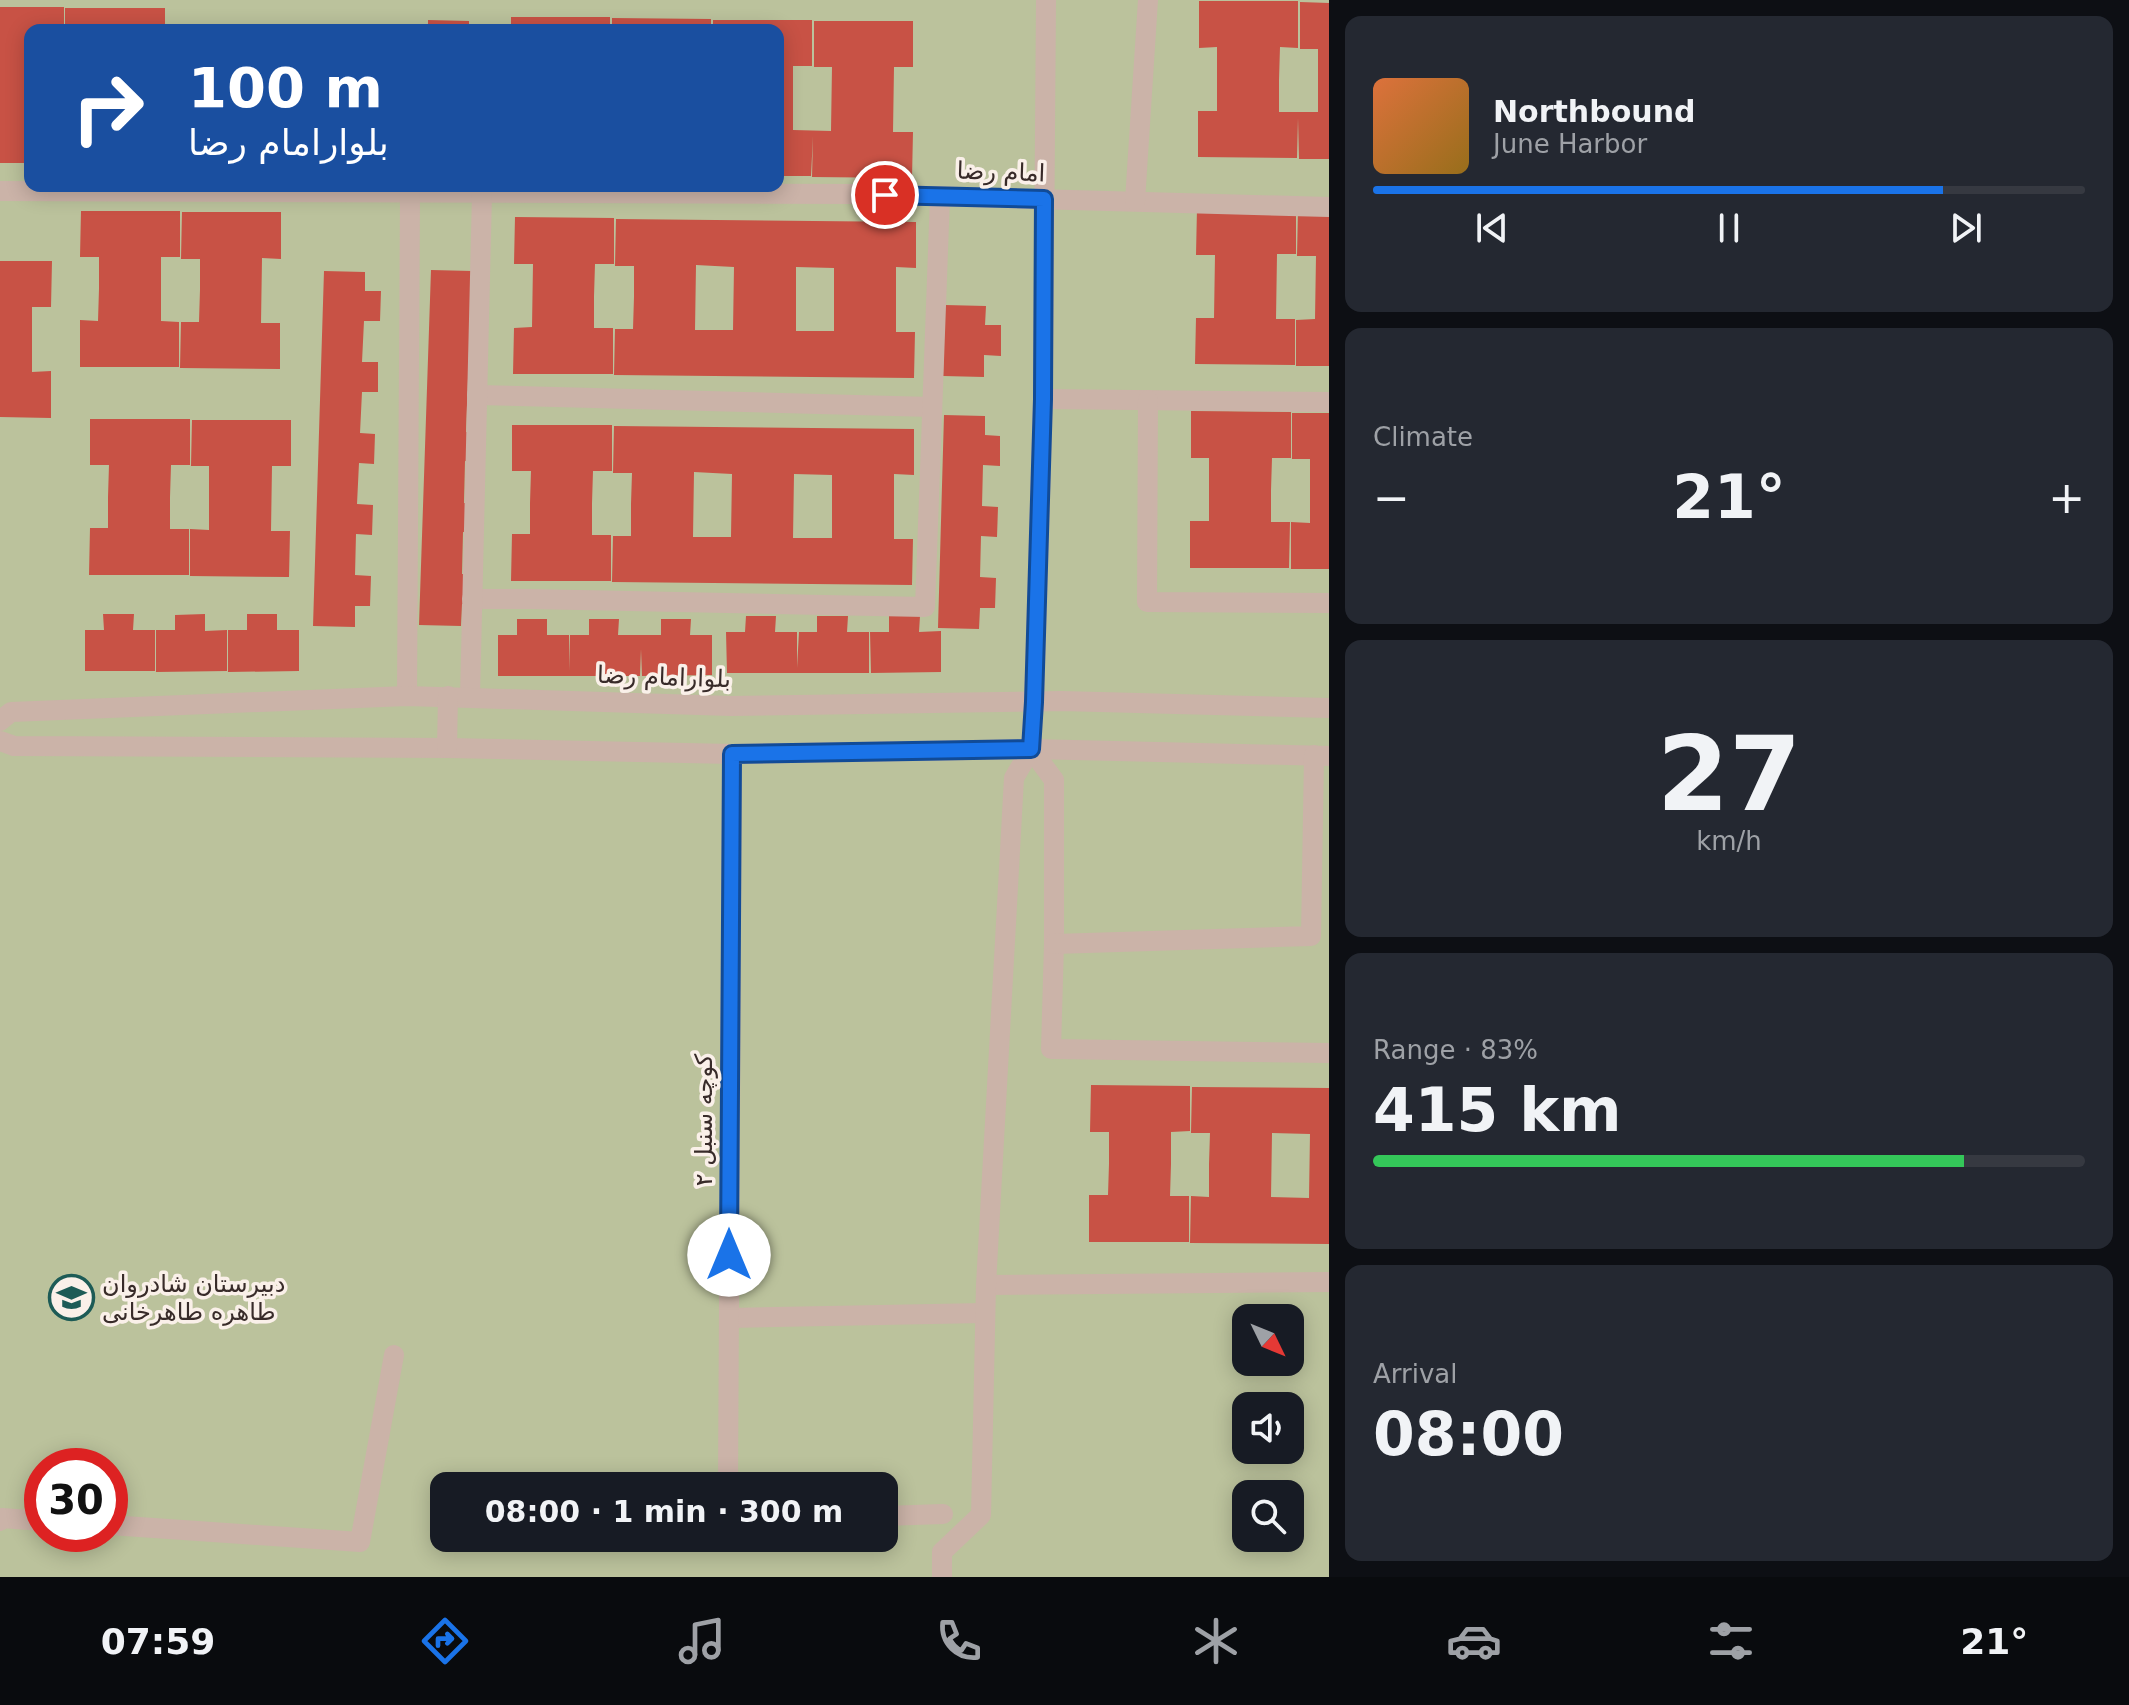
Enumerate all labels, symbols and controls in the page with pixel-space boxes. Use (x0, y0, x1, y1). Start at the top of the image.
text: 100 m (188, 55, 383, 120)
icon: right (56, 56, 160, 160)
text: Northbound (1493, 94, 1696, 129)
text: بلوارامام رضا (188, 122, 389, 163)
text: June Harbor (1493, 129, 1647, 159)
street label: امام رضا (956, 156, 1046, 188)
pin (851, 161, 919, 229)
icon: arrive (863, 173, 907, 217)
icon: previous (1470, 206, 1514, 250)
icon: pause (1707, 206, 1751, 250)
icon: next (1944, 206, 1988, 250)
text: Climate (1373, 422, 1473, 452)
text: 21° (1672, 462, 1786, 532)
text: − (1373, 472, 1410, 523)
text: + (2048, 472, 2085, 523)
street label: بلوارامام رضا (597, 661, 731, 693)
text: 27 (1657, 713, 1801, 835)
text: km/h (1696, 826, 1762, 856)
text: Range · 83% (1373, 1035, 1538, 1065)
street label: کوچه سنبل ۲ (690, 1053, 718, 1186)
text: 415 km (1373, 1075, 1622, 1145)
position arrow (687, 1213, 771, 1297)
place label: دبیرستان شادروان طاهره طاهرخانی (102, 1270, 285, 1326)
school or university icon: دبیرستان شادروان طاهره طاهرخانی (47, 1274, 95, 1322)
north arrow (1232, 1304, 1304, 1376)
map controls (1232, 1304, 1304, 1552)
text: Arrival (1373, 1359, 1457, 1389)
button: sound (1232, 1392, 1304, 1464)
text: 08:00 (1373, 1399, 1564, 1469)
speed limit sign: 30 (24, 1448, 128, 1552)
button: search (1232, 1480, 1304, 1552)
text: 08:00 · 1 min · 300 m (485, 1494, 843, 1529)
icon: directions (417, 1613, 473, 1669)
icon: music (674, 1613, 730, 1669)
icon: phone (931, 1613, 987, 1669)
icon: climate (1188, 1613, 1244, 1669)
icon: car (1446, 1613, 1502, 1669)
icon: filters (1703, 1613, 1759, 1669)
text: 07:59 (101, 1621, 215, 1662)
text: 21° (1960, 1621, 2028, 1662)

